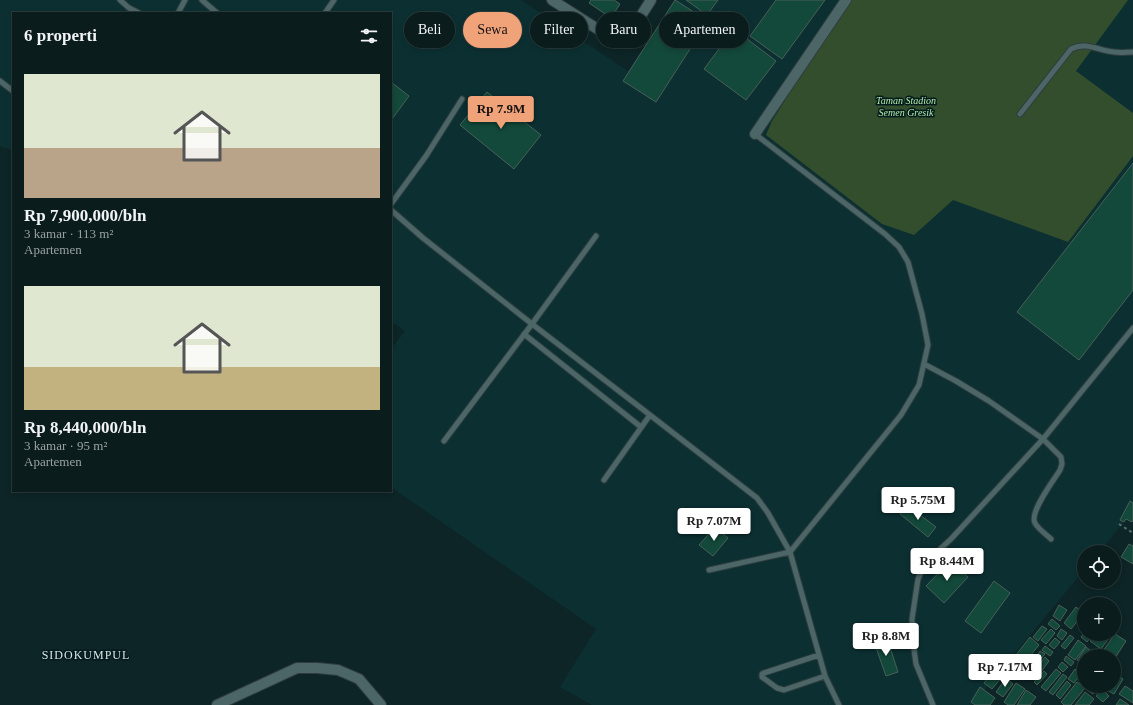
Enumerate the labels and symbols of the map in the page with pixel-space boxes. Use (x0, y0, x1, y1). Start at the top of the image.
park label: Taman Stadion Semen Gresik (876, 95, 936, 118)
pin: Rp 7.9M (464, 96, 538, 130)
pin: Rp 5.75M (877, 487, 959, 521)
pin: Rp 7.07M (673, 508, 755, 542)
pin: Rp 8.44M (906, 548, 988, 582)
pin: Rp 8.8M (849, 623, 923, 657)
district label: SIDOKUMPUL (42, 648, 130, 662)
pin: Rp 7.17M (964, 654, 1046, 688)

